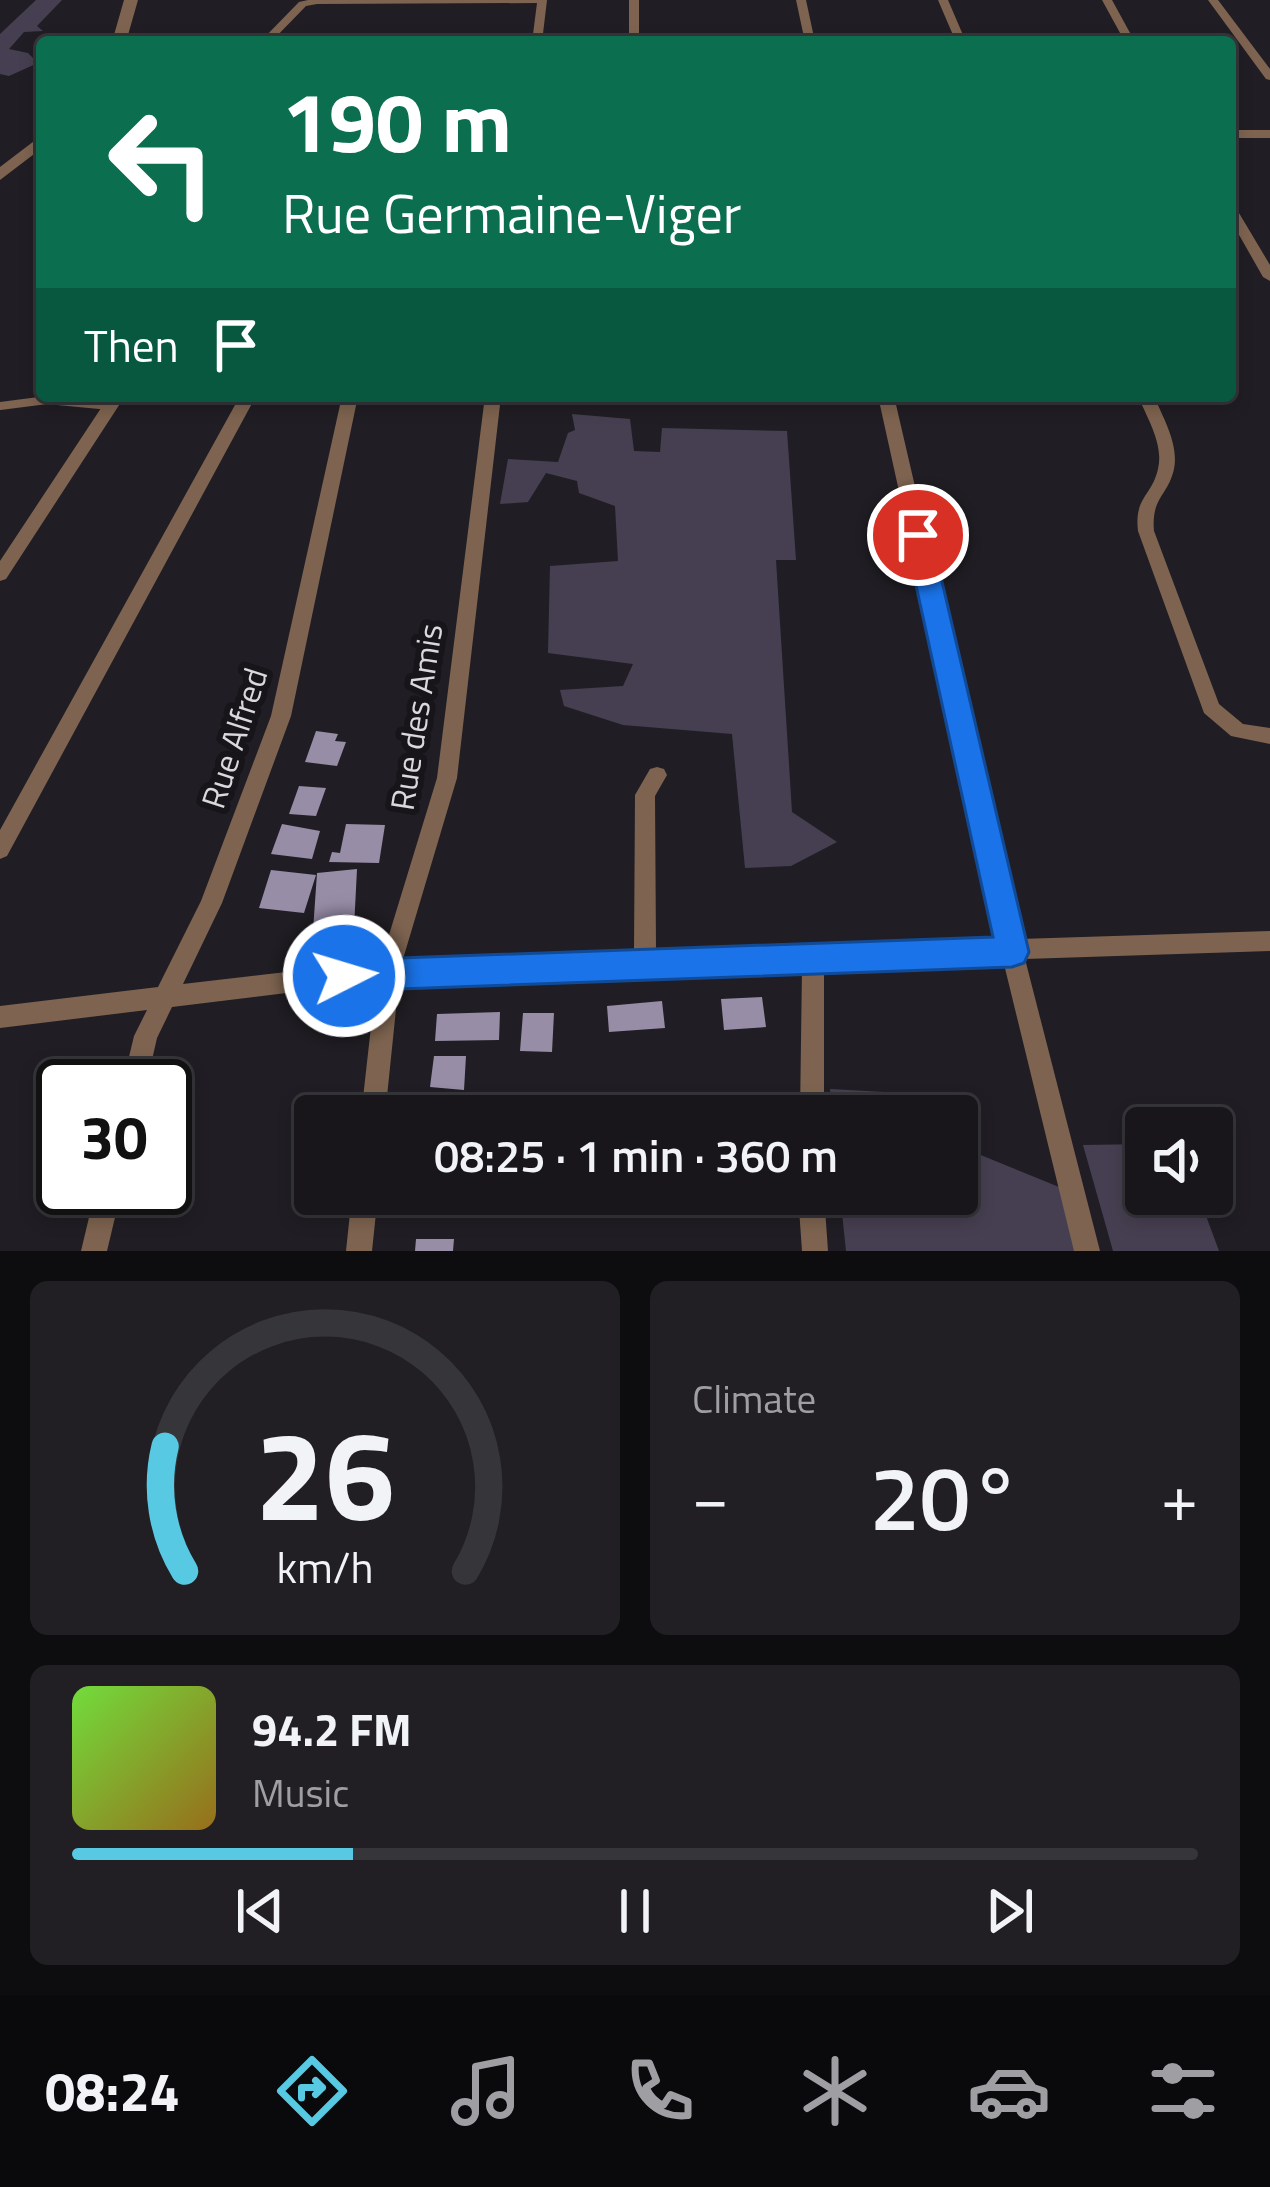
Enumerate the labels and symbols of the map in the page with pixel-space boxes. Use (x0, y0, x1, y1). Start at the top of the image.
pin (867, 484, 969, 586)
street label: Rue des Amis (377, 620, 455, 814)
street label: Rue Alfred (188, 661, 280, 815)
position arrow (281, 913, 407, 1039)
speed limit sign: 30 (36, 1059, 192, 1215)

